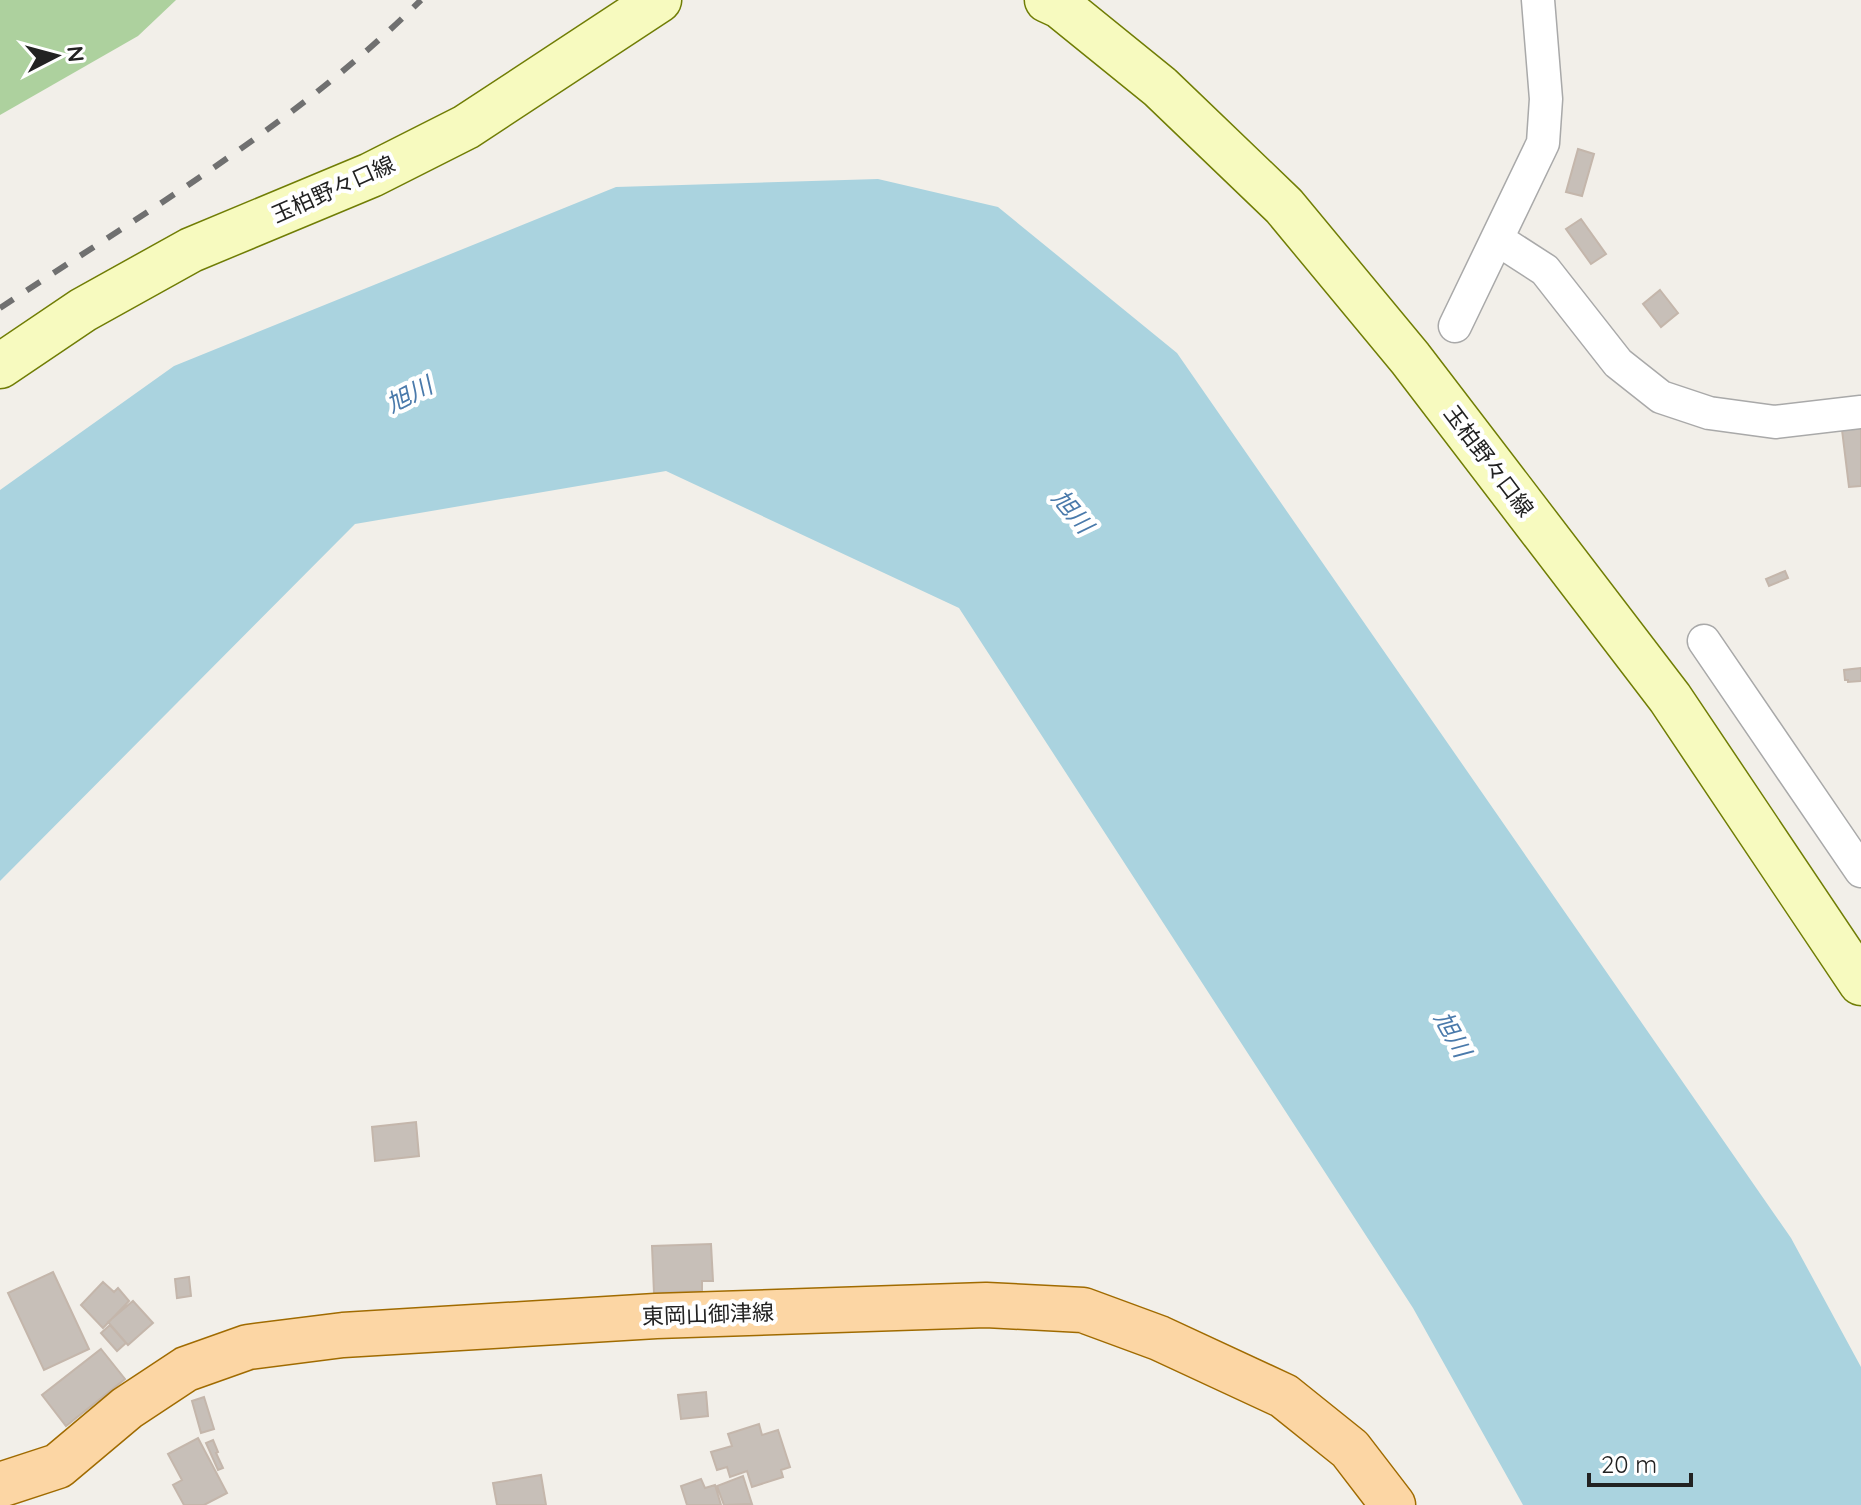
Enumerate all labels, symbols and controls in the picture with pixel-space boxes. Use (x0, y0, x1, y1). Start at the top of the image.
north arrow (16, 16, 96, 96)
text: N (61, 44, 91, 63)
street label: 玉柏野々口線 (267, 149, 399, 229)
water label: 旭川 (381, 368, 440, 418)
street label: 玉柏野々口線 (1438, 400, 1540, 522)
water label: 旭川 (1046, 483, 1102, 541)
water label: 旭川 (1428, 1006, 1479, 1065)
street label: 東岡山御津線 (642, 1298, 774, 1330)
scale bar (1589, 1437, 1691, 1487)
text: 20 m (1601, 1449, 1657, 1479)

